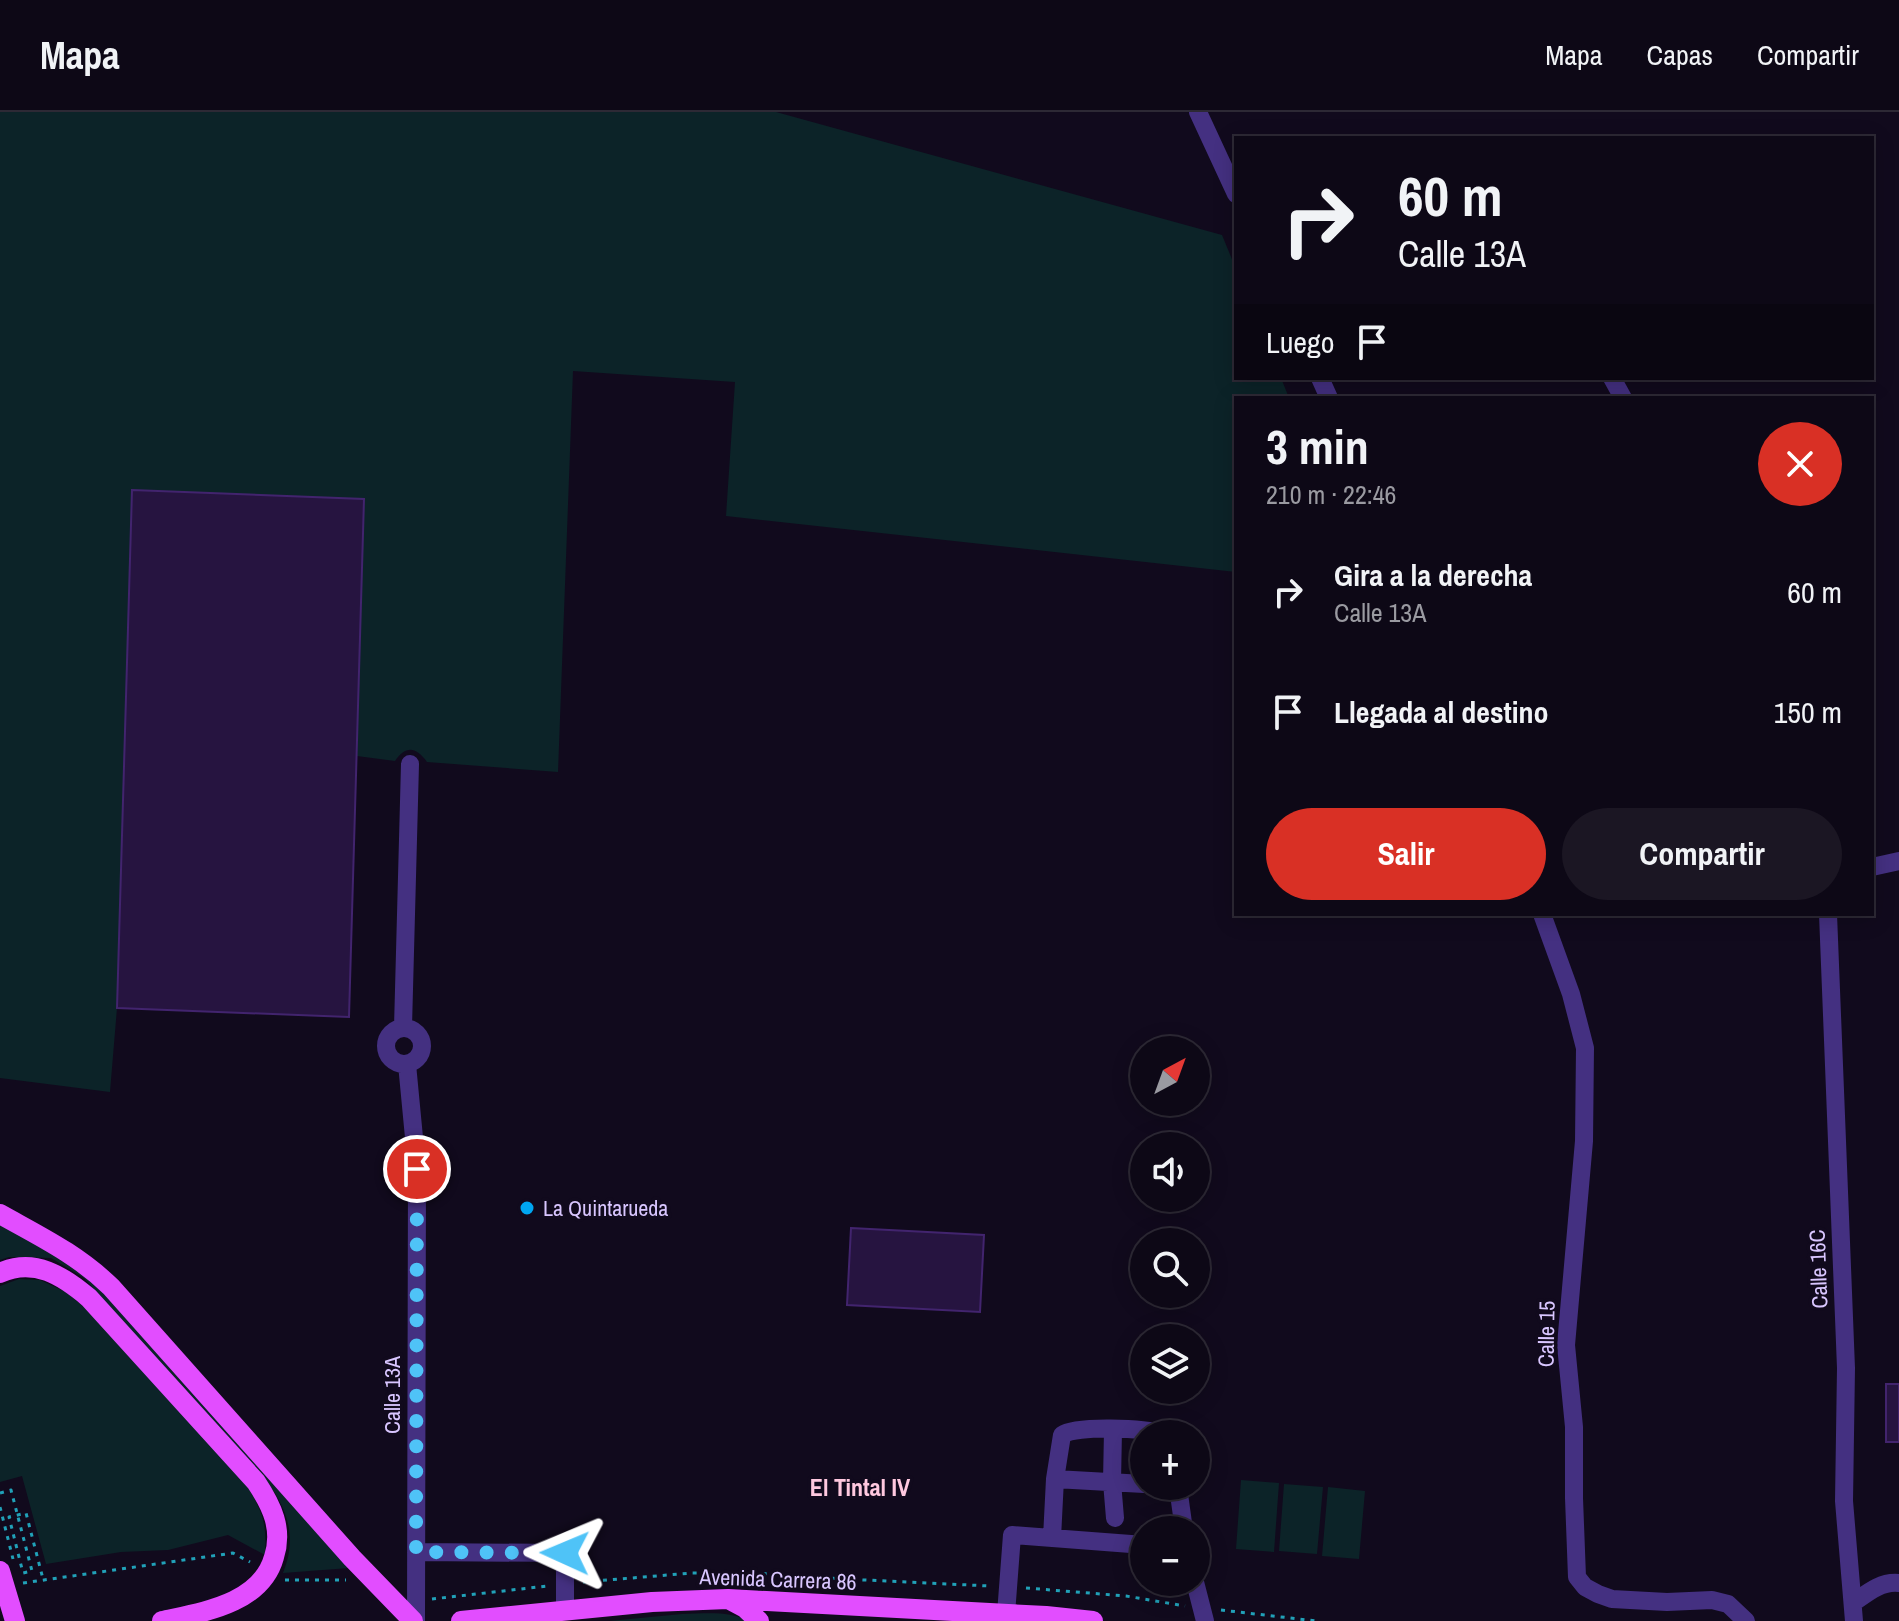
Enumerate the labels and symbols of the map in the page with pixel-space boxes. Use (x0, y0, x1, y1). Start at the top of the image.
north arrow (1130, 1036, 1210, 1116)
pin (383, 1135, 451, 1203)
place label: La Quintarueda (543, 1193, 668, 1223)
marker: La Quintarueda (518, 1199, 536, 1217)
street label: Calle 16C (1802, 1229, 1834, 1309)
street label: Calle 15 (1530, 1301, 1562, 1367)
street label: Calle 13A (377, 1355, 407, 1434)
district label: El Tintal IV (810, 1471, 911, 1503)
position arrow (523, 1511, 607, 1595)
street label: Avenida Carrera 86 (698, 1561, 857, 1597)

